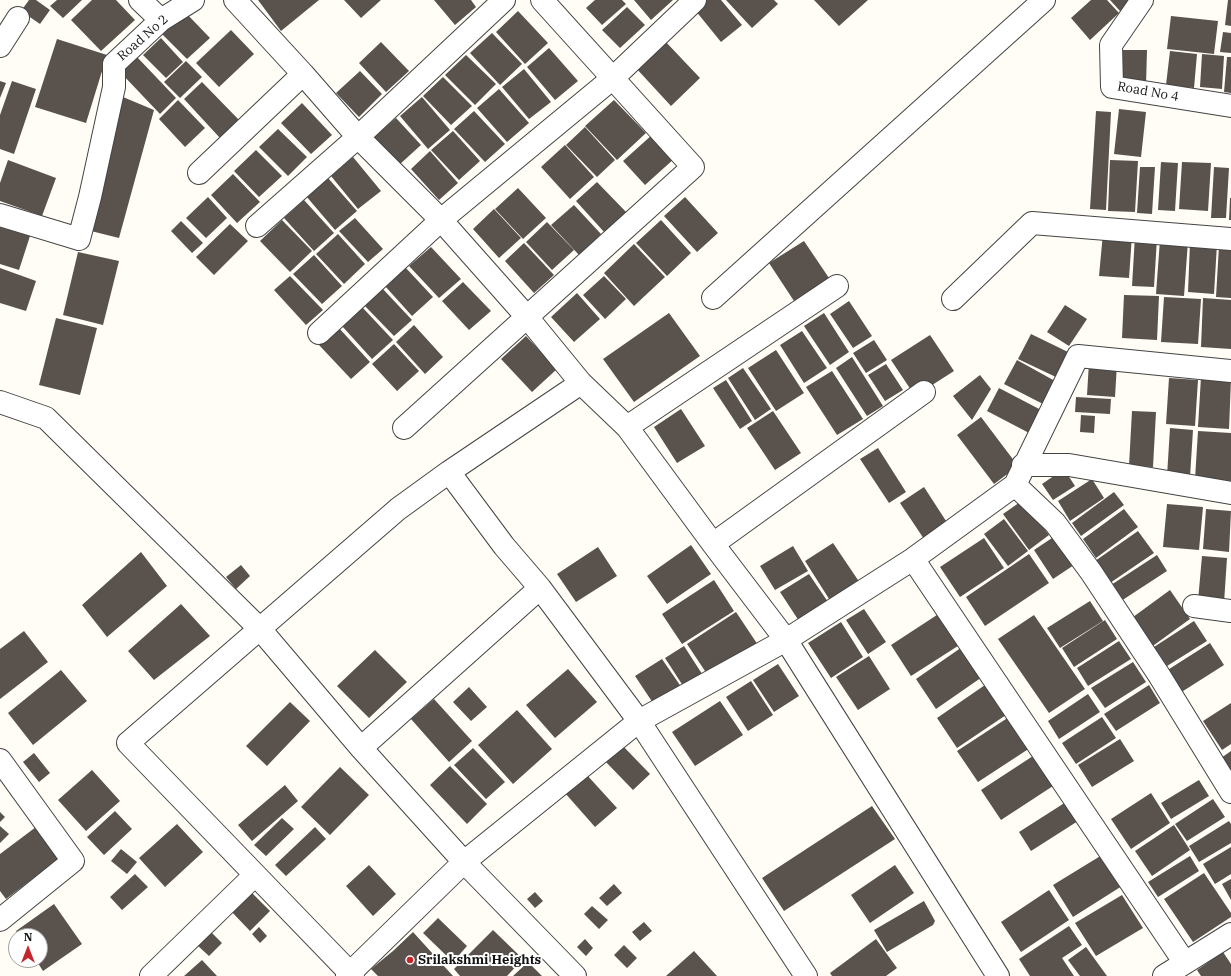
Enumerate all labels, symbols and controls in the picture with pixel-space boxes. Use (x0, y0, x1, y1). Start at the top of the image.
street label: Road No 2 (114, 12, 172, 64)
street label: Road No 4 (1116, 79, 1180, 105)
north arrow (8, 928, 48, 968)
text: N (24, 930, 32, 944)
place label: Srilakshmi Heights (418, 952, 541, 968)
marker: Srilakshmi Heights (405, 955, 415, 965)

